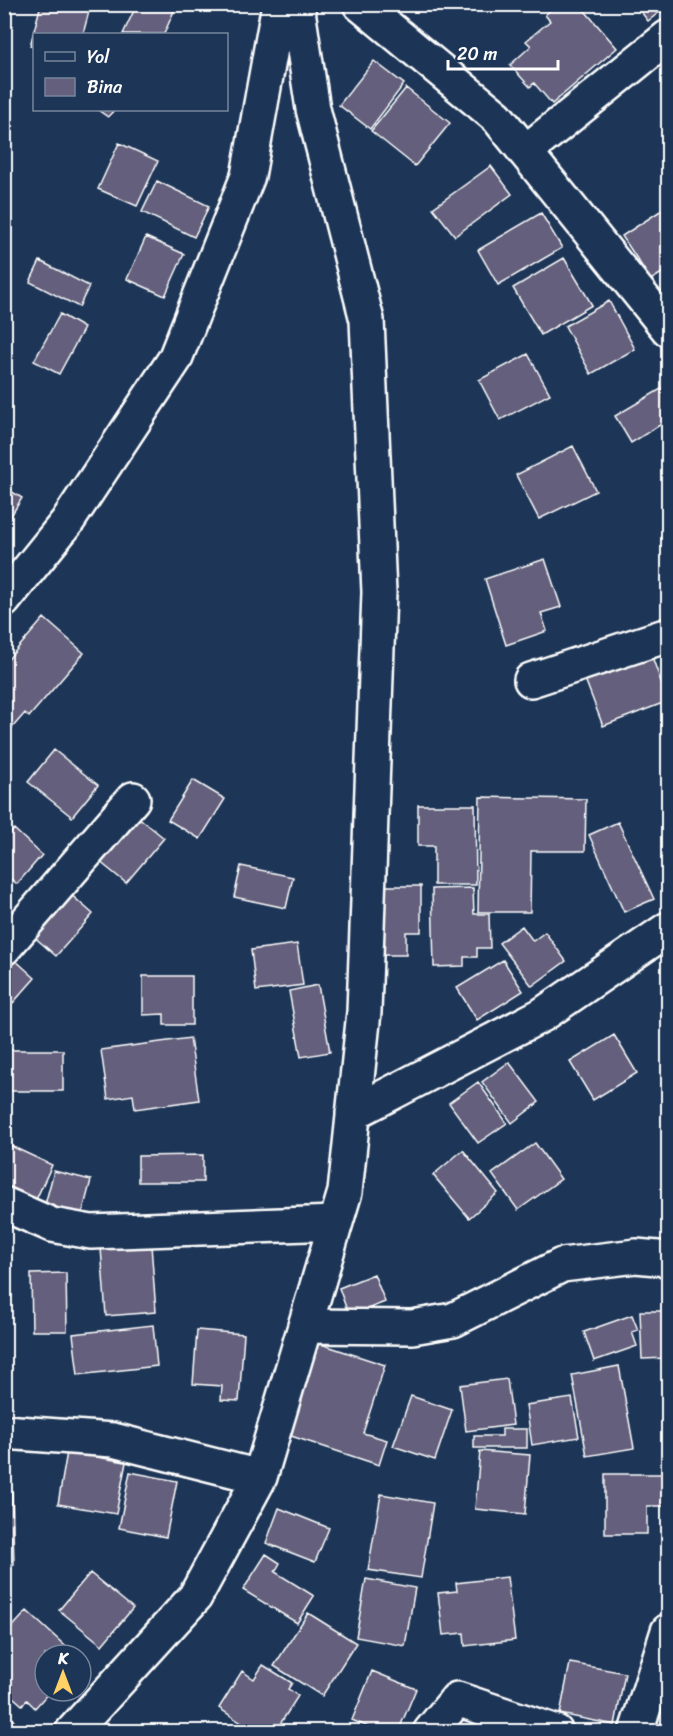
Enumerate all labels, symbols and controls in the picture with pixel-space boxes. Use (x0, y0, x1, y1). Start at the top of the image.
legend (33, 33, 228, 111)
scale bar (448, 33, 558, 71)
text: 20 m (457, 38, 497, 70)
text: Yol (87, 41, 110, 73)
text: Bina (87, 71, 123, 103)
north arrow (33, 1643, 93, 1703)
text: K (57, 1644, 69, 1673)

